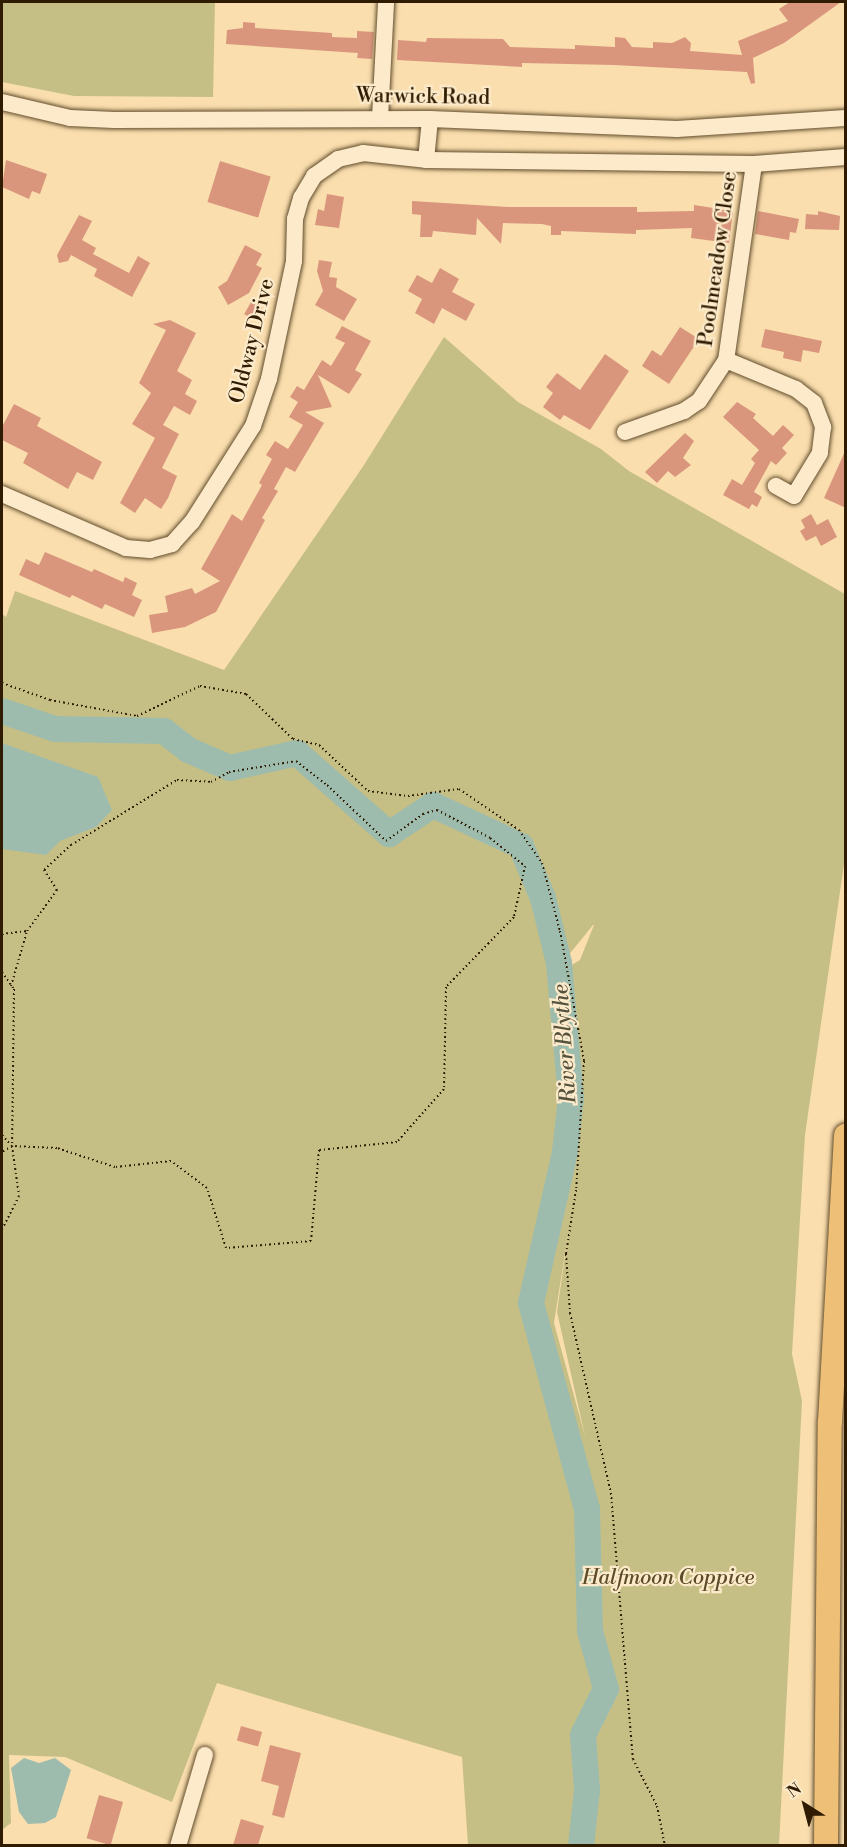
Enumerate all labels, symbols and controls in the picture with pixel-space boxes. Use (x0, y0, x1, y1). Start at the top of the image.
street label: Warwick Road (356, 83, 490, 111)
street label: Poolmeadow Close (693, 170, 743, 348)
street label: Oldway Drive (224, 276, 280, 406)
water label: River Blythe (548, 983, 582, 1105)
park label: Halfmoon Coppice (582, 1565, 754, 1591)
north arrow (775, 1775, 835, 1835)
text: N (783, 1779, 805, 1802)

